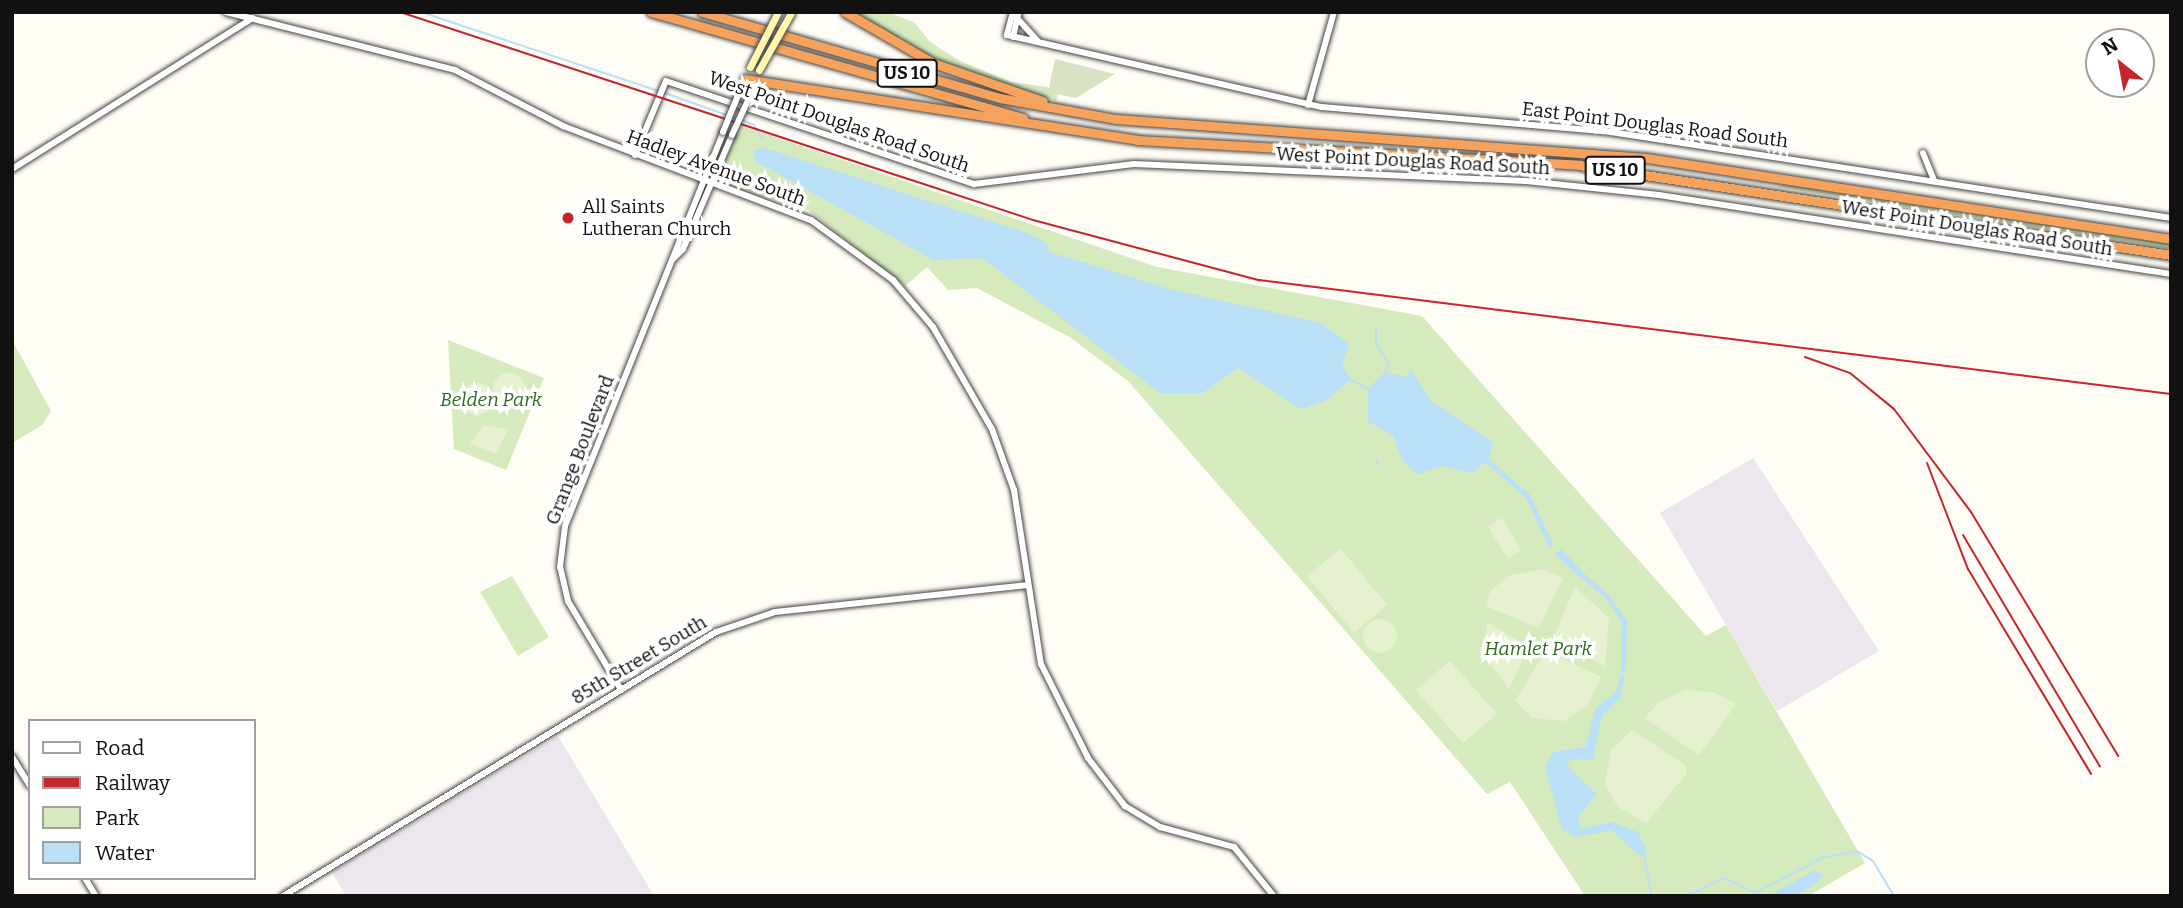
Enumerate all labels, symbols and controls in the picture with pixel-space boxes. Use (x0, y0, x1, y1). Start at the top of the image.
north arrow (2085, 28, 2155, 98)
text: N (2098, 33, 2122, 60)
road number: US 10 (876, 58, 939, 88)
street label: West Point Douglas Road South (706, 67, 972, 177)
street label: East Point Douglas Road South (1521, 97, 1789, 153)
street label: Hadley Avenue South (623, 125, 809, 211)
street label: West Point Douglas Road South (1275, 142, 1551, 180)
road number: US 10 (1584, 155, 1646, 184)
street label: West Point Douglas Road South (1840, 195, 2114, 261)
place label: All Saints Lutheran Church (582, 196, 731, 240)
marker: All Saints Lutheran Church (560, 210, 576, 226)
street label: Grange Boulevard (541, 372, 619, 528)
park label: Belden Park (440, 389, 542, 411)
street label: 85th Street South (567, 611, 711, 709)
park label: Hamlet Park (1484, 638, 1592, 660)
legend (28, 719, 256, 880)
text: Road (95, 735, 144, 761)
text: Railway (95, 770, 170, 796)
text: Park (95, 805, 139, 831)
text: Water (95, 840, 154, 866)

